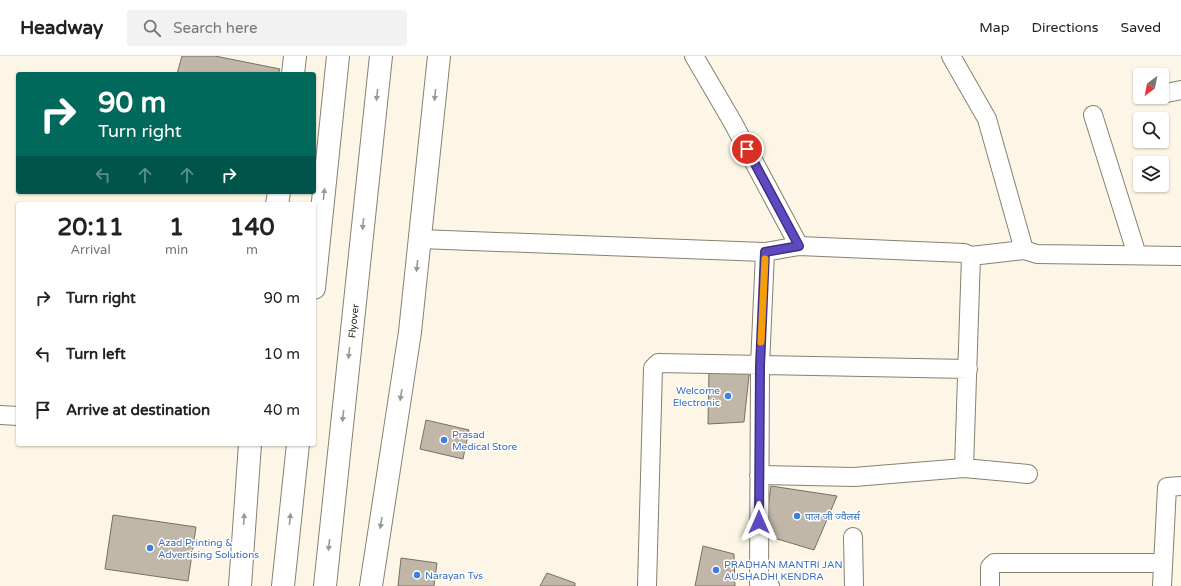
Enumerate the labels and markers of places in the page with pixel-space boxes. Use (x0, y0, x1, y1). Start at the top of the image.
pin (730, 132, 764, 166)
place label: Welcome Electronic (673, 385, 720, 409)
marker: Welcome Electronic (723, 391, 733, 401)
place label: Prasad Medical Store (452, 429, 517, 453)
marker: Prasad Medical Store (439, 435, 449, 445)
marker: पाल जी ज्वैलर्स (792, 511, 802, 521)
place label: पाल जी ज्वैलर्स (805, 511, 861, 523)
place label: Azad Printing & Advertising Solutions (158, 537, 259, 561)
marker: Azad Printing & Advertising Solutions (145, 543, 155, 553)
place label: PRADHAN MANTRI JAN AUSHADHI KENDRA (724, 559, 842, 583)
marker: PRADHAN MANTRI JAN AUSHADHI KENDRA (711, 565, 721, 575)
marker: Narayan Tvs (412, 570, 422, 580)
place label: Narayan Tvs (425, 570, 483, 582)

